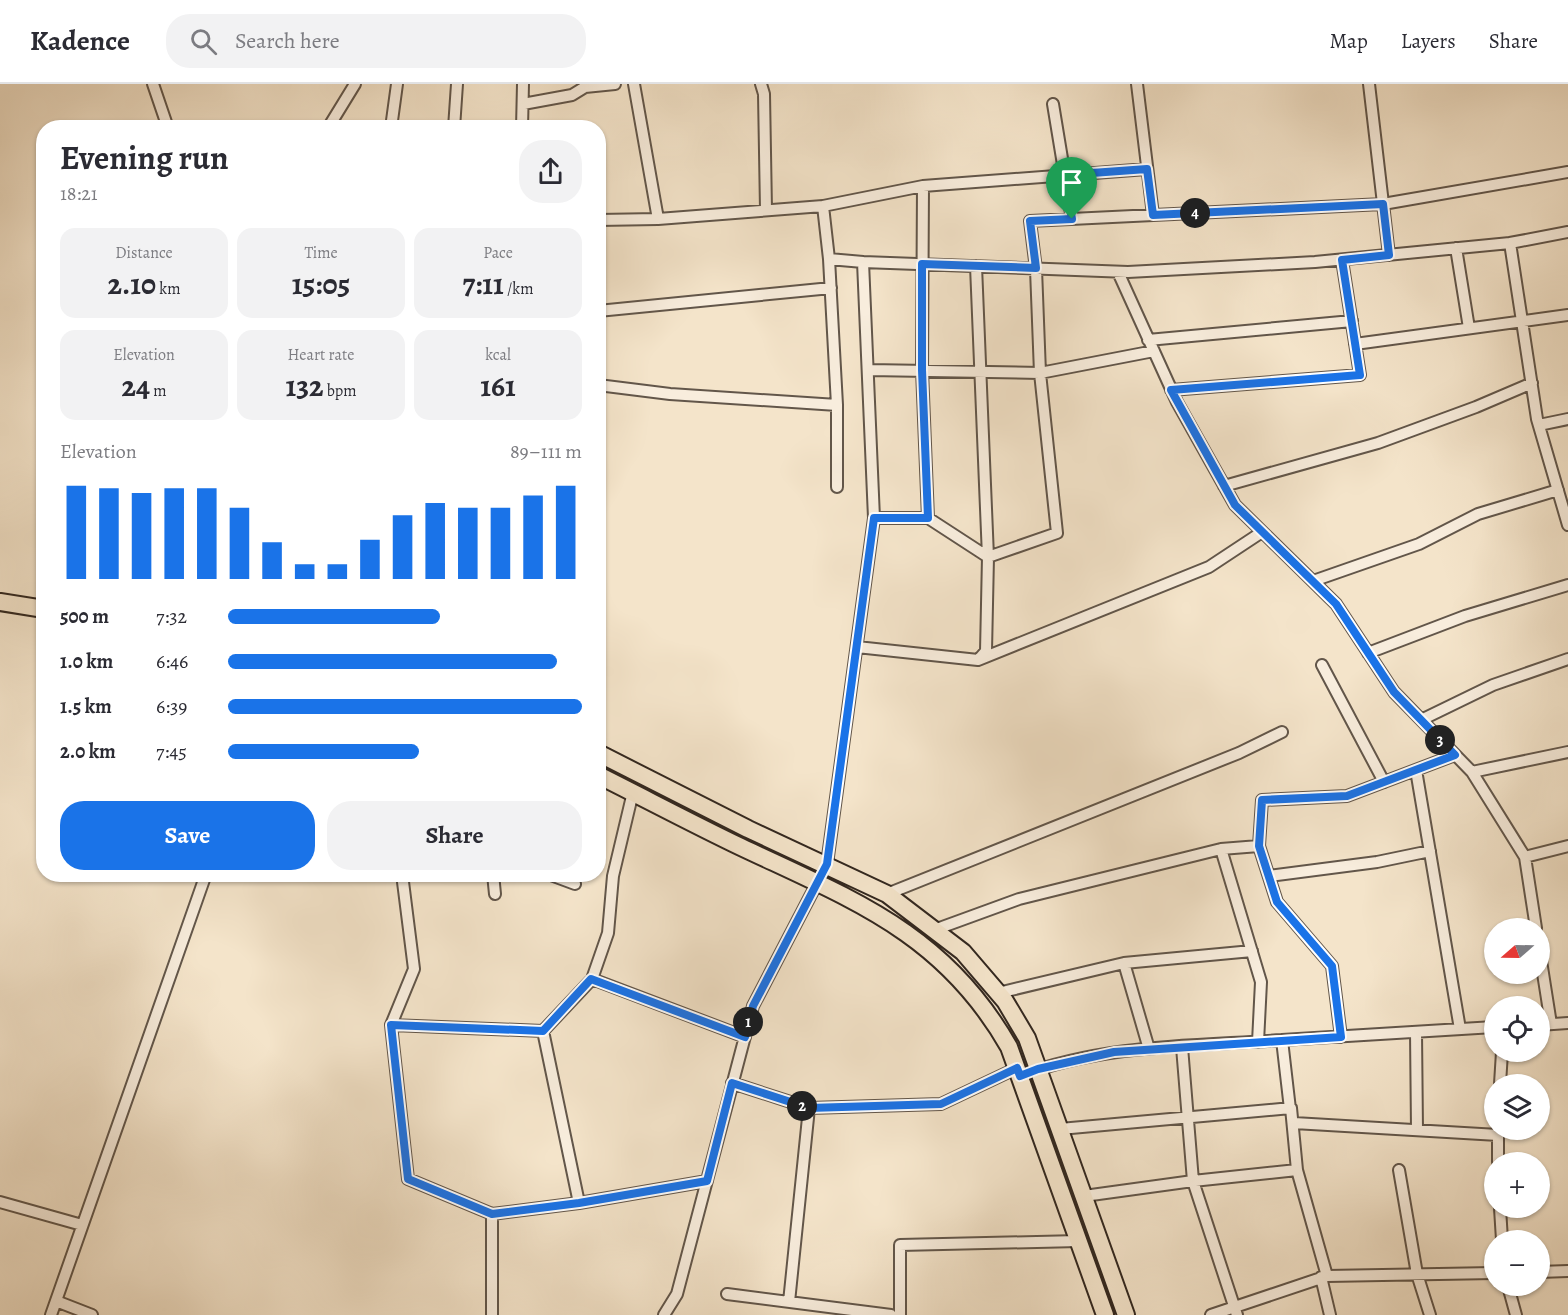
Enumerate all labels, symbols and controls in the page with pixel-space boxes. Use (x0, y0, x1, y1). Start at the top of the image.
search box (166, 14, 586, 68)
text: Kadence (30, 22, 130, 60)
icon: search (187, 25, 220, 58)
text: Search here (235, 26, 340, 56)
text: Map (1329, 27, 1368, 55)
text: Layers (1401, 27, 1456, 55)
text: Share (1489, 27, 1538, 55)
text: Evening run (60, 135, 229, 180)
button: share (519, 140, 582, 203)
pin (1046, 157, 1097, 219)
icon: arrive (1055, 166, 1088, 199)
text: 18:21 (60, 180, 98, 207)
pin: 4 (1180, 198, 1210, 228)
text: 4 (1191, 202, 1199, 224)
text: Distance (115, 242, 173, 264)
text: Time (304, 242, 338, 264)
text: Pace (483, 242, 513, 264)
text: 2.10 (107, 264, 156, 304)
text: 15:05 (292, 264, 350, 304)
text: 7:11 (462, 264, 504, 304)
text: km (156, 278, 181, 300)
text: /km (504, 278, 534, 300)
text: Elevation (113, 344, 175, 366)
text: Heart rate (288, 344, 354, 366)
text: kcal (485, 344, 511, 366)
text: 24 (121, 366, 150, 406)
text: 132 (285, 366, 324, 406)
text: 161 (480, 366, 516, 406)
text: m (150, 380, 167, 402)
text: bpm (324, 380, 357, 402)
text: Elevation (60, 438, 137, 465)
text: 89–111 m (510, 438, 582, 465)
text: 500 m (60, 603, 109, 630)
text: 7:32 (156, 603, 187, 630)
text: 1.0 km (60, 648, 113, 675)
text: 6:46 (156, 648, 188, 675)
text: 1.5 km (60, 693, 112, 720)
text: 6:39 (156, 693, 187, 720)
pin: 3 (1425, 725, 1455, 755)
text: 3 (1437, 729, 1443, 751)
text: 2.0 km (60, 738, 116, 765)
text: 7:45 (156, 738, 187, 765)
button: Save (60, 801, 315, 870)
button: Share (327, 801, 582, 870)
north arrow (1484, 918, 1550, 984)
map controls (1484, 918, 1550, 1296)
button: locate (1484, 996, 1550, 1062)
pin: 1 (733, 1007, 763, 1037)
text: 1 (745, 1011, 751, 1033)
button: layers (1484, 1074, 1550, 1140)
pin: 2 (787, 1091, 817, 1121)
text: 2 (798, 1095, 806, 1117)
button: + (1484, 1152, 1550, 1218)
button: − (1484, 1230, 1550, 1296)

